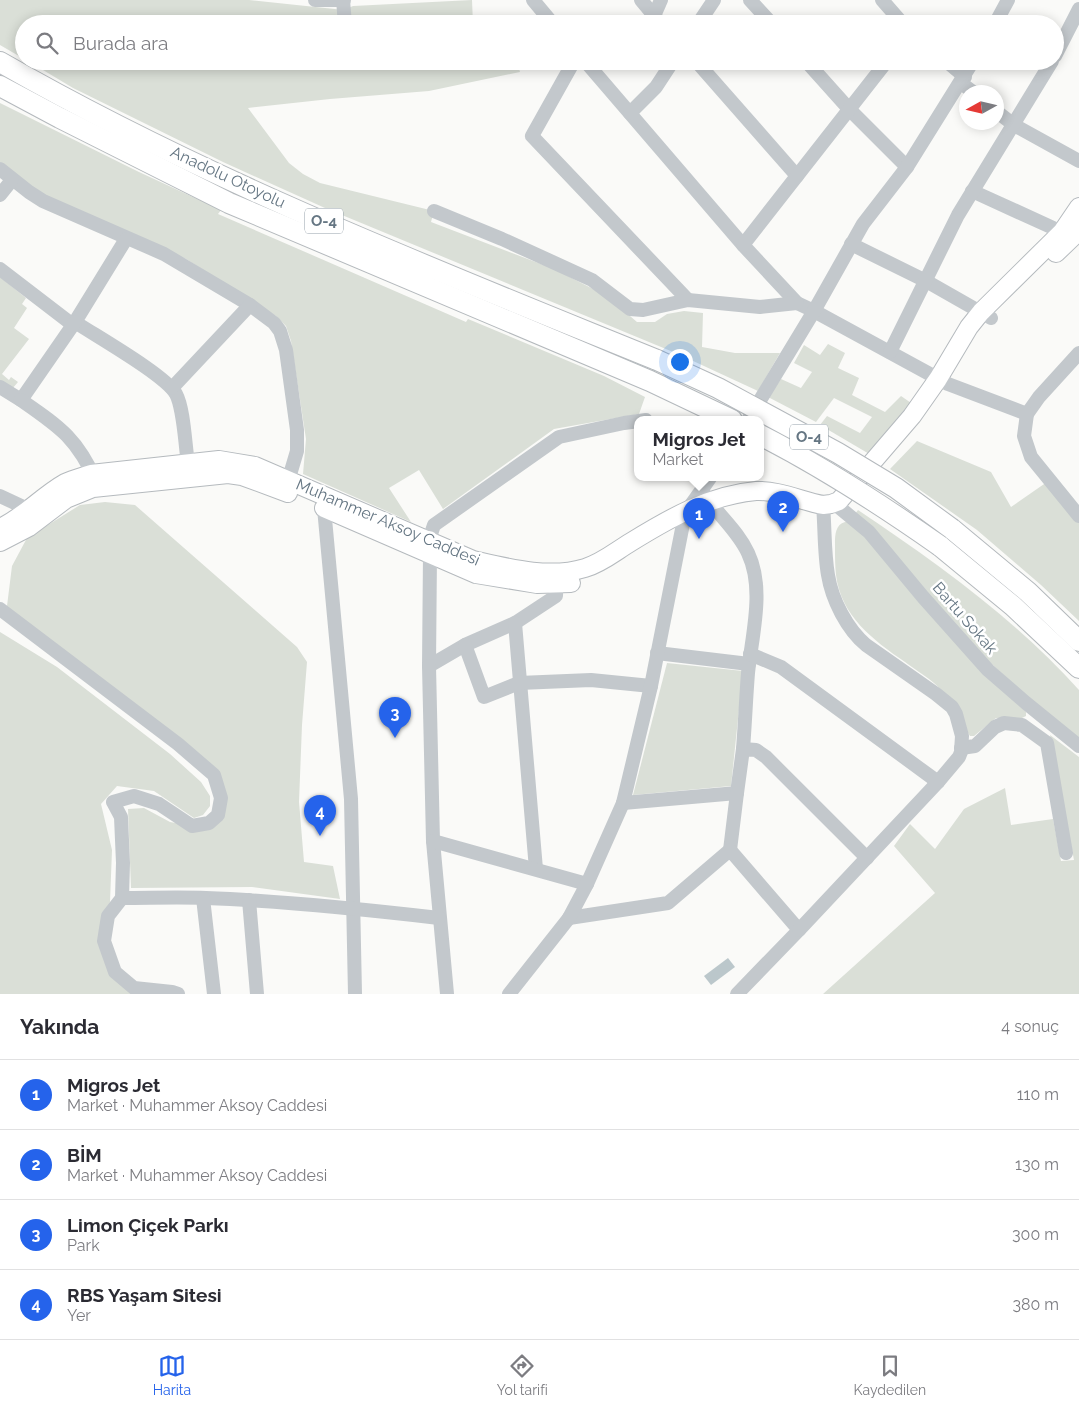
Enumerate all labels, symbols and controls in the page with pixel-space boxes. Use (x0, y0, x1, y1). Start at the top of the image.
search box (15, 15, 1064, 70)
icon: search (33, 29, 61, 57)
text: Burada ara (73, 32, 168, 54)
north arrow (959, 85, 1004, 130)
street label: Anadolu Otoyolu (168, 142, 288, 212)
road number: O-4 (305, 208, 343, 234)
your location (667, 349, 693, 375)
popup (634, 416, 764, 481)
road number: O-4 (790, 424, 828, 450)
text: Migros Jet (652, 428, 746, 450)
text: Market (652, 450, 703, 469)
street label: Muhammer Aksoy Caddesi (293, 475, 483, 569)
pin: 2 (767, 491, 799, 532)
pin: 1 (683, 498, 715, 539)
street label: Bartu Sokak (929, 578, 1002, 658)
pin: 3 (379, 697, 411, 738)
pin: 4 (304, 795, 336, 836)
text: Yakında (20, 1014, 99, 1039)
text: 4 sonuç (1001, 1017, 1059, 1036)
text: Migros Jet (67, 1074, 160, 1096)
text: 1 (32, 1085, 40, 1104)
text: 110 m (1017, 1085, 1059, 1104)
text: Market · Muhammer Aksoy Caddesi (67, 1096, 327, 1115)
text: BİM (67, 1144, 102, 1166)
text: 2 (31, 1155, 41, 1174)
text: 130 m (1015, 1155, 1059, 1174)
text: Market · Muhammer Aksoy Caddesi (67, 1166, 327, 1185)
text: Limon Çiçek Parkı (67, 1214, 229, 1236)
text: 3 (32, 1225, 40, 1244)
text: 300 m (1012, 1225, 1059, 1244)
text: Park (67, 1236, 100, 1255)
text: RBS Yaşam Sitesi (67, 1284, 222, 1306)
text: 4 (31, 1295, 41, 1314)
text: 380 m (1012, 1295, 1059, 1314)
text: Yer (67, 1306, 91, 1325)
tab: Harita (153, 1352, 191, 1398)
tab: Yol tarifi (497, 1352, 548, 1398)
tab: Kaydedilen (854, 1352, 926, 1398)

